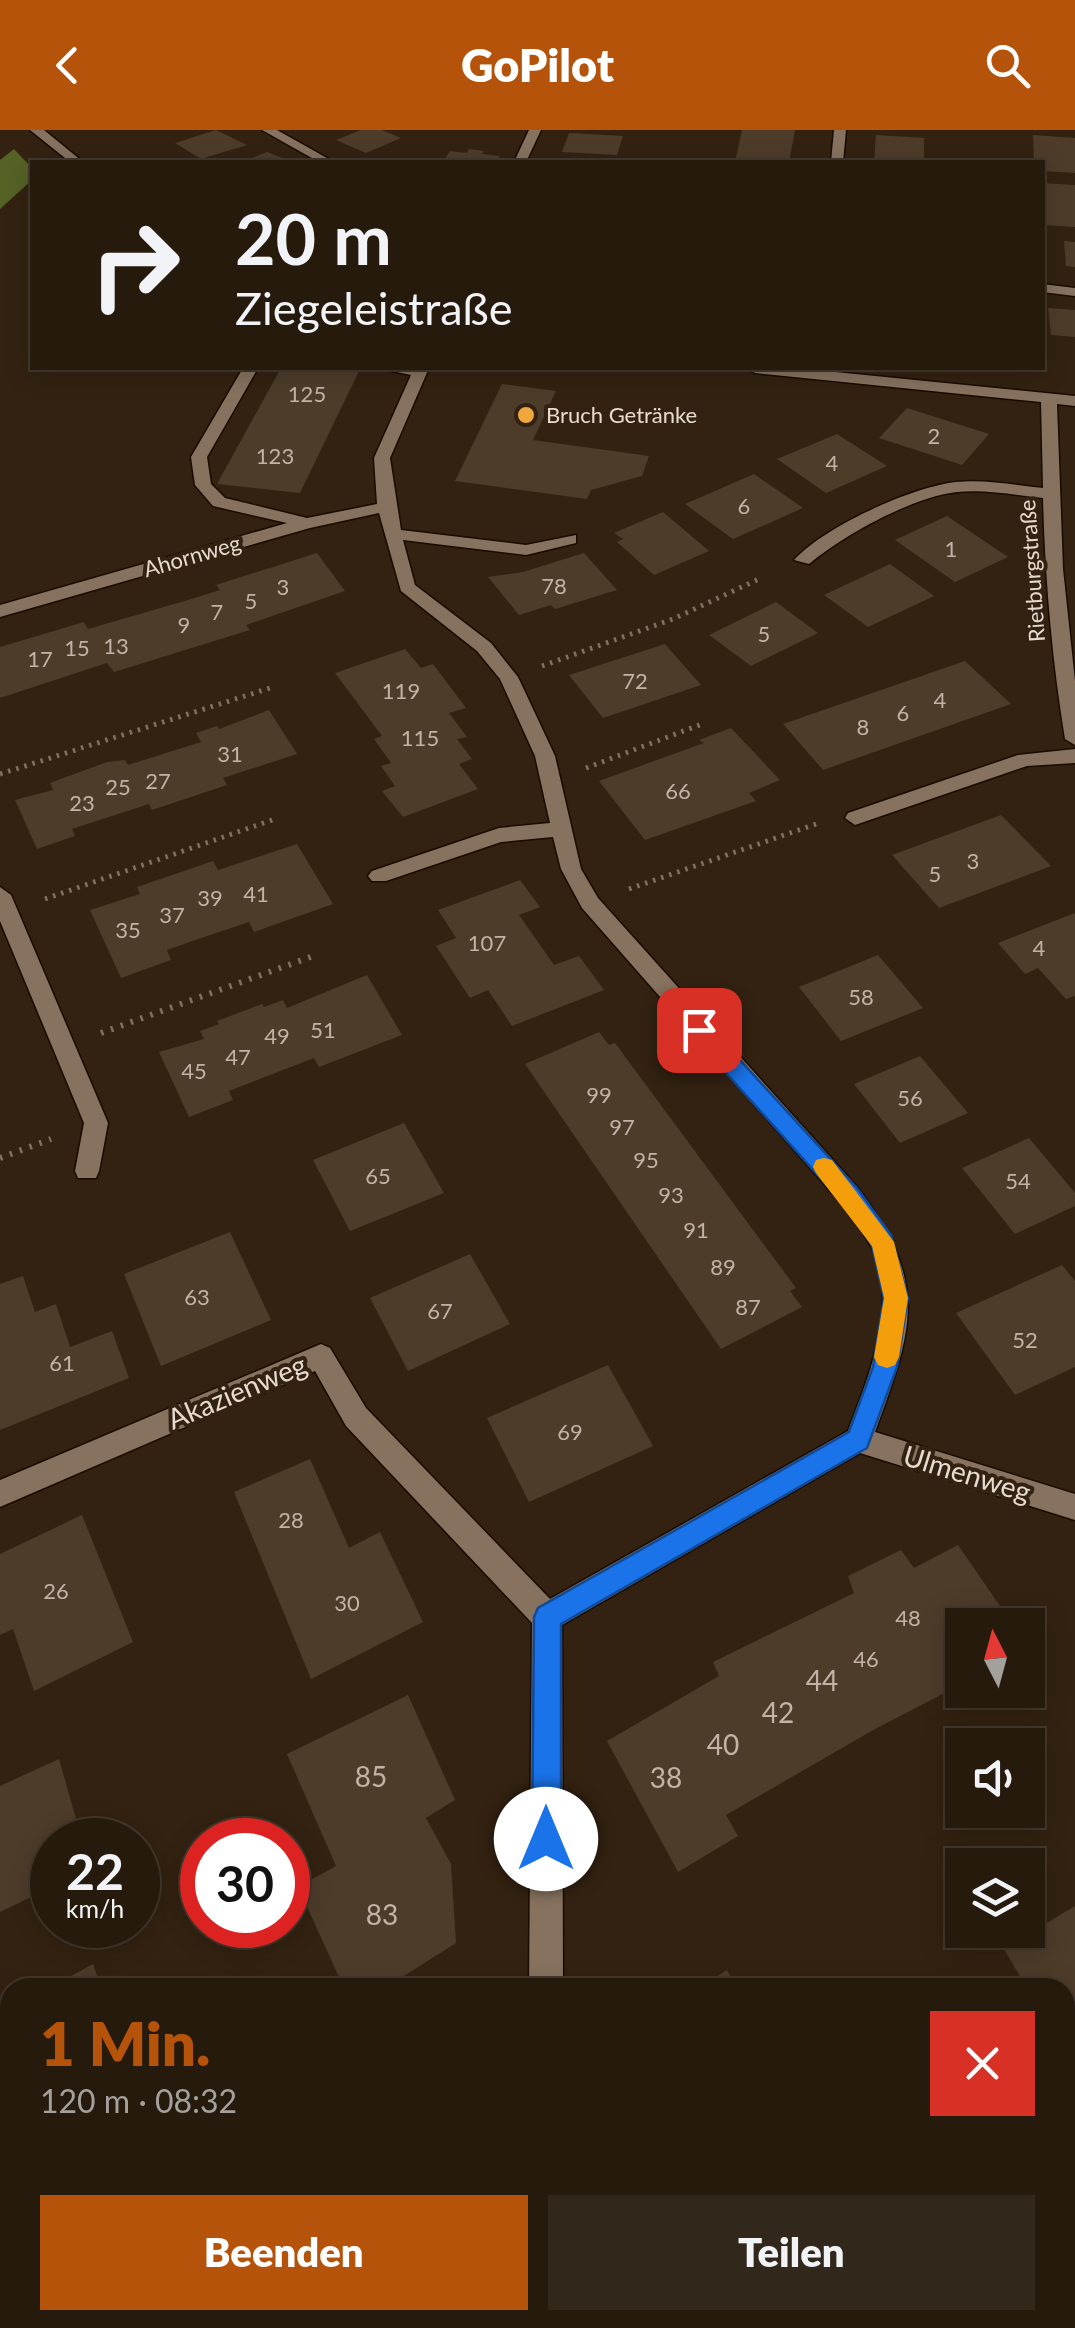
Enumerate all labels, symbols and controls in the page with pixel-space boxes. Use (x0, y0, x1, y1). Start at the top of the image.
icon: back (40, 38, 95, 93)
text: GoPilot (461, 38, 614, 92)
icon: search (980, 38, 1035, 93)
text: 20 m (235, 196, 392, 280)
icon: right (70, 200, 200, 330)
text: Ziegeleistraße (235, 281, 512, 335)
house number: 125 (288, 380, 326, 407)
place label: Bruch Getränke (546, 401, 697, 428)
marker: Bruch Getränke (515, 404, 537, 426)
house number: 2 (928, 422, 940, 449)
house number: 123 (256, 442, 294, 469)
house number: 4 (826, 449, 839, 476)
house number: 6 (738, 492, 750, 519)
street label: Rietburgstraße (1013, 499, 1050, 643)
street label: Ahornweg (140, 529, 244, 582)
house number: 1 (945, 535, 957, 562)
house number: 78 (541, 572, 567, 599)
house number: 3 (277, 573, 289, 600)
house number: 5 (245, 587, 257, 614)
house number: 7 (211, 598, 223, 625)
house number: 9 (178, 611, 190, 638)
house number: 5 (758, 620, 770, 647)
house number: 13 (103, 632, 129, 659)
house number: 15 (64, 634, 90, 661)
house number: 17 (27, 645, 53, 672)
house number: 72 (622, 667, 648, 694)
house number: 119 (382, 677, 420, 704)
house number: 4 (934, 686, 947, 713)
house number: 6 (897, 699, 909, 726)
house number: 8 (857, 713, 869, 740)
house number: 115 (401, 724, 439, 751)
house number: 31 (217, 740, 243, 767)
house number: 27 (145, 767, 171, 794)
house number: 25 (105, 773, 131, 800)
house number: 66 (665, 777, 691, 804)
house number: 23 (69, 789, 95, 816)
house number: 3 (967, 847, 979, 874)
house number: 5 (929, 860, 941, 887)
house number: 41 (243, 880, 269, 907)
house number: 39 (197, 884, 223, 911)
house number: 37 (159, 901, 185, 928)
house number: 35 (115, 916, 141, 943)
house number: 107 (468, 929, 506, 956)
house number: 4 (1033, 934, 1046, 961)
house number: 58 (848, 983, 874, 1010)
pin (657, 988, 742, 1073)
icon: arrive (672, 1003, 727, 1058)
house number: 51 (310, 1016, 336, 1043)
house number: 49 (264, 1022, 290, 1049)
house number: 47 (225, 1043, 251, 1070)
house number: 45 (181, 1057, 207, 1084)
house number: 99 (586, 1081, 612, 1108)
house number: 56 (897, 1084, 923, 1111)
house number: 97 (609, 1113, 635, 1140)
house number: 95 (633, 1146, 659, 1173)
house number: 65 (365, 1162, 391, 1189)
house number: 54 (1005, 1167, 1031, 1194)
house number: 93 (658, 1181, 684, 1208)
house number: 91 (683, 1216, 709, 1243)
house number: 89 (710, 1253, 736, 1280)
house number: 63 (184, 1283, 210, 1310)
house number: 87 (735, 1293, 761, 1320)
house number: 67 (427, 1297, 453, 1324)
house number: 52 (1012, 1326, 1038, 1353)
street label: Akazienweg (162, 1347, 311, 1436)
house number: 61 (49, 1349, 75, 1376)
house number: 69 (557, 1418, 583, 1445)
street label: Ulmenweg (899, 1438, 1035, 1509)
house number: 28 (278, 1506, 304, 1533)
house number: 26 (43, 1577, 69, 1604)
house number: 30 (334, 1589, 360, 1616)
house number: 48 (895, 1604, 921, 1631)
north arrow (945, 1608, 1045, 1708)
map controls (945, 1608, 1045, 1948)
house number: 46 (853, 1645, 879, 1672)
house number: 44 (806, 1663, 838, 1697)
house number: 42 (762, 1695, 794, 1729)
house number: 40 (707, 1727, 739, 1761)
button: sound (945, 1728, 1045, 1828)
house number: 85 (355, 1759, 387, 1793)
house number: 38 (650, 1760, 682, 1794)
position arrow (494, 1787, 598, 1891)
speed limit sign: 30 (180, 1818, 310, 1948)
text: 22 (66, 1841, 124, 1901)
button: layers (945, 1848, 1045, 1948)
text: km/h (66, 1893, 124, 1923)
house number: 83 (366, 1897, 398, 1931)
text: 1 Min. (40, 2007, 210, 2079)
button: close (930, 2011, 1035, 2116)
text: 120 m · 08:32 (40, 2081, 237, 2120)
button: Beenden (40, 2195, 528, 2310)
button: Teilen (548, 2195, 1035, 2310)

